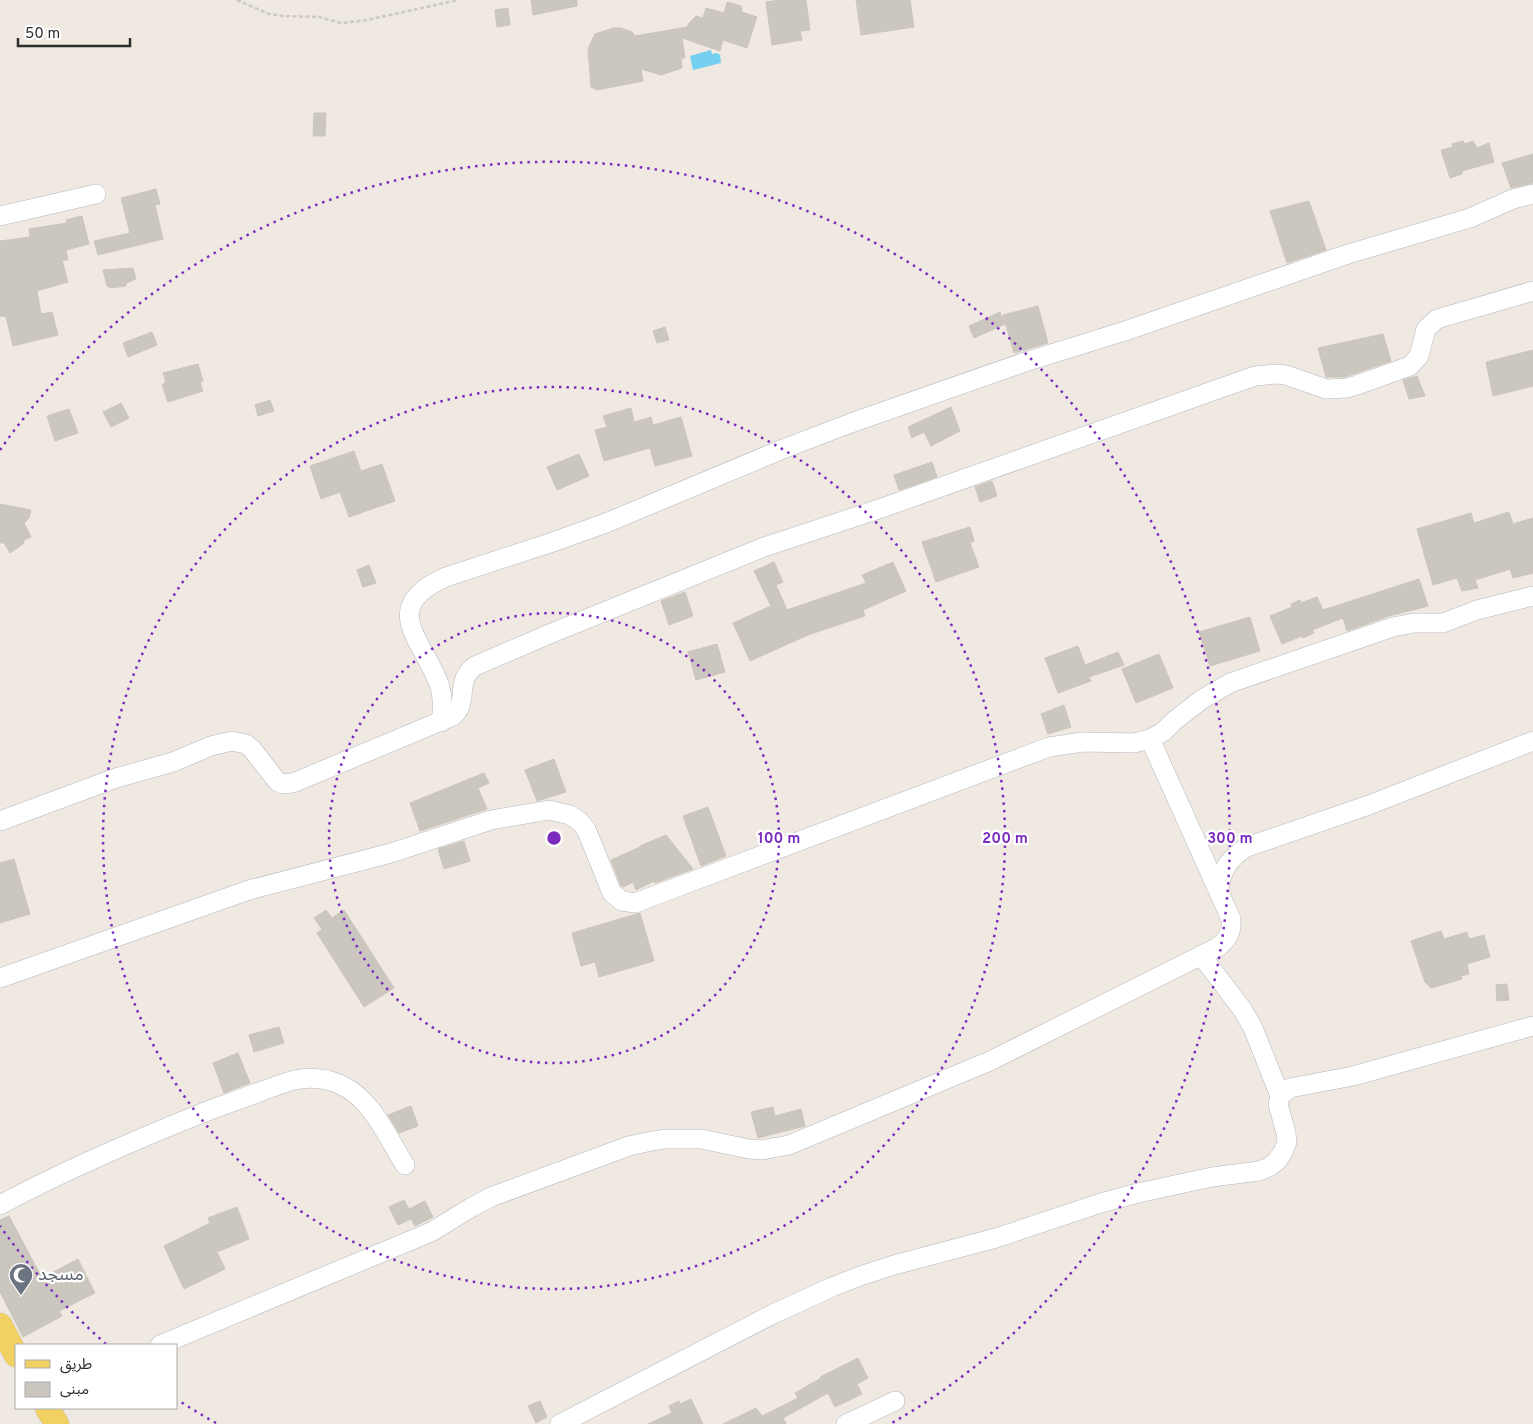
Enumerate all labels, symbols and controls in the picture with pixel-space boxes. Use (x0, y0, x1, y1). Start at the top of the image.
scale bar (18, 15, 130, 47)
text: 50 m (25, 25, 60, 44)
centre of rings (545, 829, 563, 847)
text: 100 m (758, 830, 800, 849)
text: 200 m (982, 830, 1028, 849)
text: 300 m (1207, 830, 1253, 849)
mosque icon: مسجد (8, 1262, 34, 1296)
place label: مسجد (38, 1264, 84, 1287)
legend (15, 1344, 178, 1409)
text: طريق (60, 1356, 92, 1375)
text: مبنى (60, 1381, 89, 1400)

